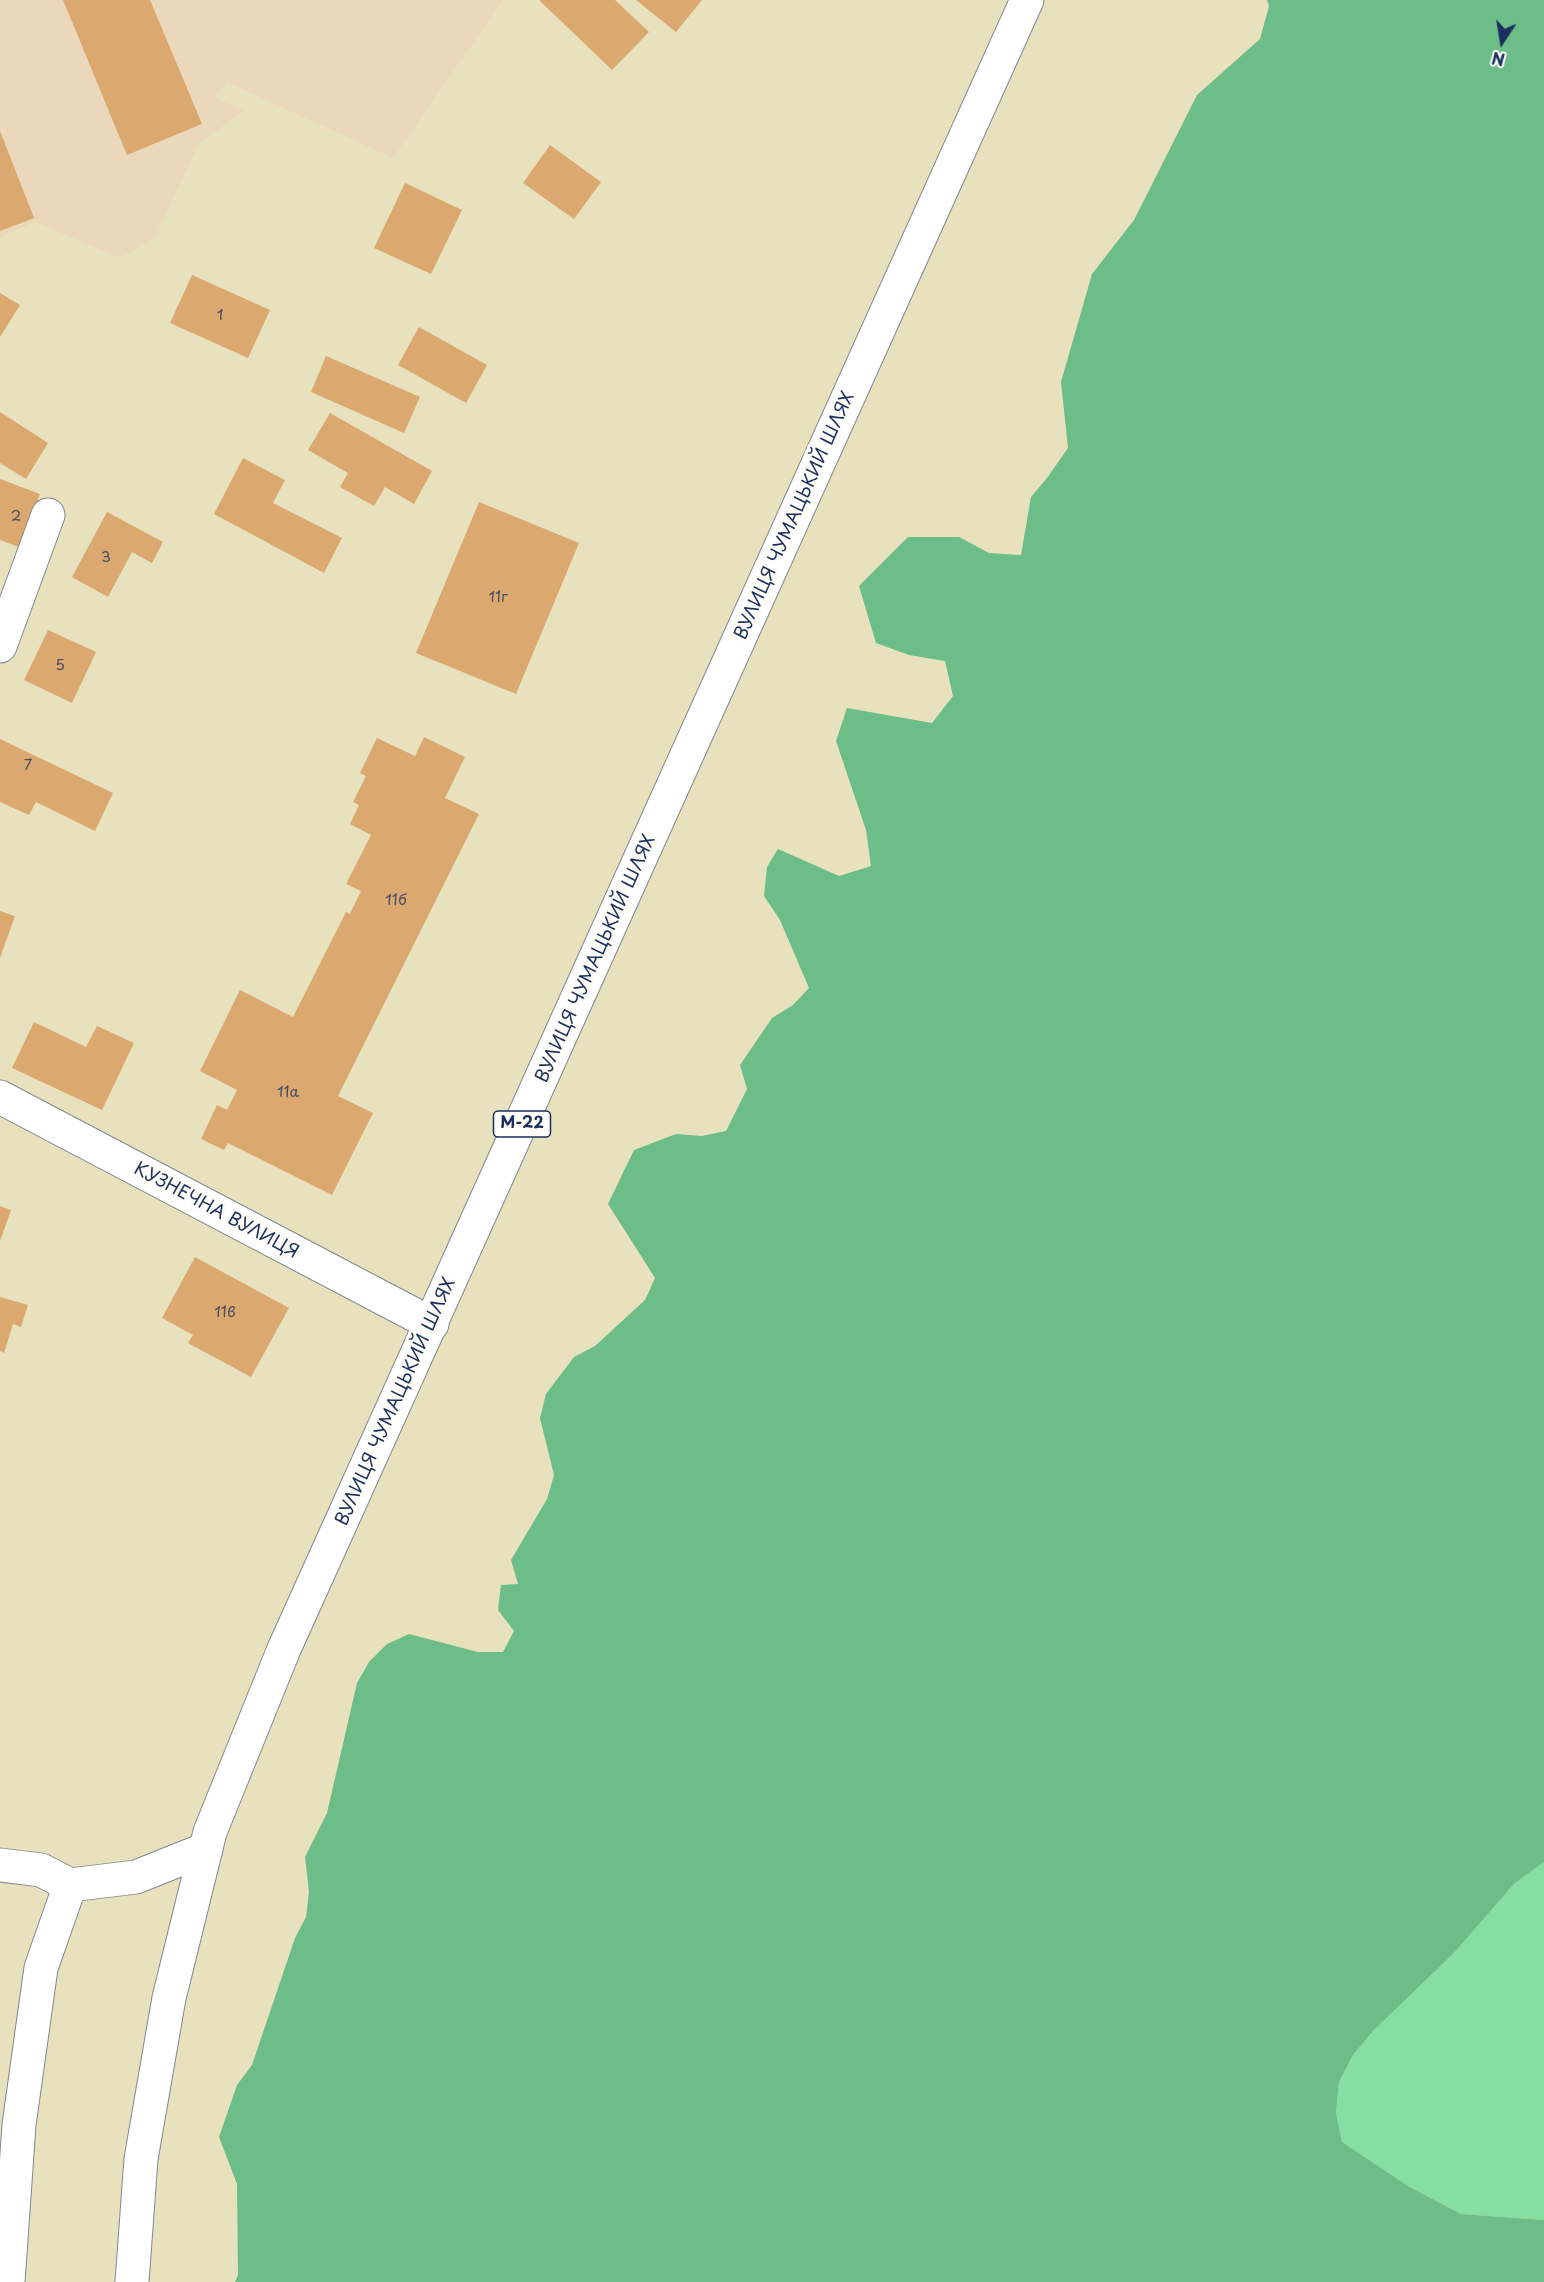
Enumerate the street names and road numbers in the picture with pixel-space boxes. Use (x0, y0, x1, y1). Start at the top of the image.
street label: ВУЛИЦЯ ЧУМАЦЬКИЙ ШЛЯХ (731, 389, 859, 643)
street label: ВУЛИЦЯ ЧУМАЦЬКИЙ ШЛЯХ (532, 832, 660, 1086)
road number: М-22 (494, 1111, 550, 1137)
street label: КУЗНЕЧНА ВУЛИЦЯ (130, 1158, 302, 1264)
street label: ВУЛИЦЯ ЧУМАЦЬКИЙ ШЛЯХ (332, 1275, 460, 1529)

